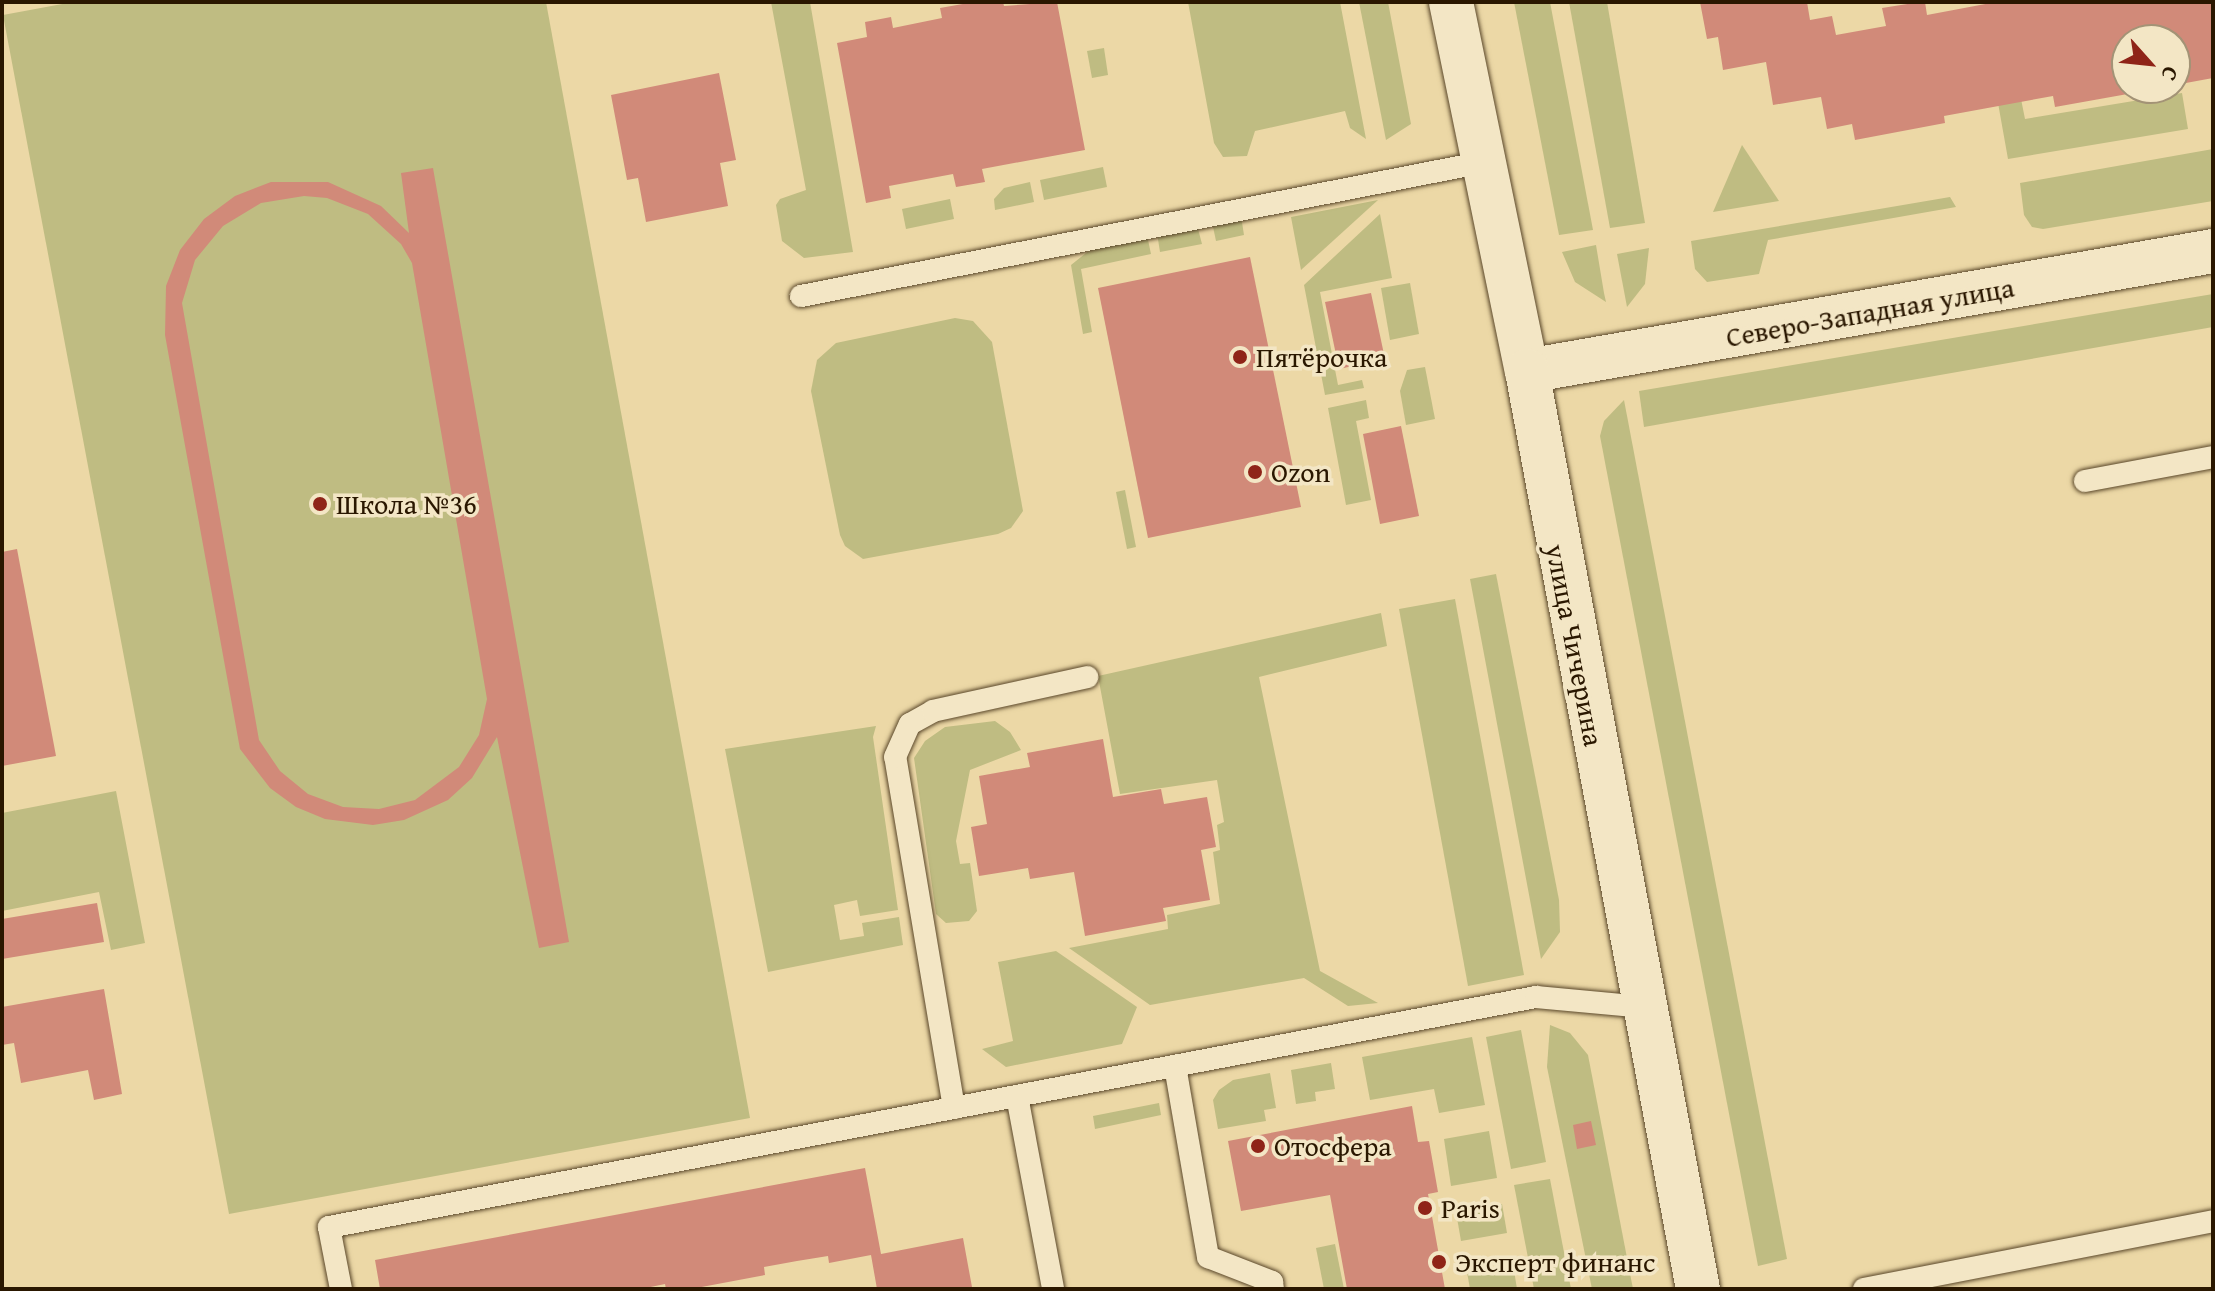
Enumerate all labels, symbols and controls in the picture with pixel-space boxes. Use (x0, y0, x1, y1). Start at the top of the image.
north arrow (2111, 24, 2191, 104)
text: С (2154, 61, 2188, 87)
street label: Северо-Западная улица (1723, 270, 2017, 354)
place label: Пятёрочка (1256, 340, 1387, 374)
marker: Пятёрочка (1231, 348, 1249, 366)
place label: Ozon (1271, 455, 1330, 489)
marker: Ozon (1246, 463, 1264, 481)
place label: Школа №36 (336, 487, 477, 521)
marker: Школа №36 (311, 495, 329, 513)
street label: улица Чичерина (1539, 541, 1611, 749)
place label: Отосфера (1274, 1129, 1392, 1163)
marker: Отосфера (1249, 1137, 1267, 1155)
place label: Paris (1441, 1191, 1500, 1225)
marker: Paris (1416, 1199, 1434, 1217)
place label: Эксперт финанс (1455, 1245, 1655, 1279)
marker: Эксперт финанс (1430, 1253, 1448, 1271)

